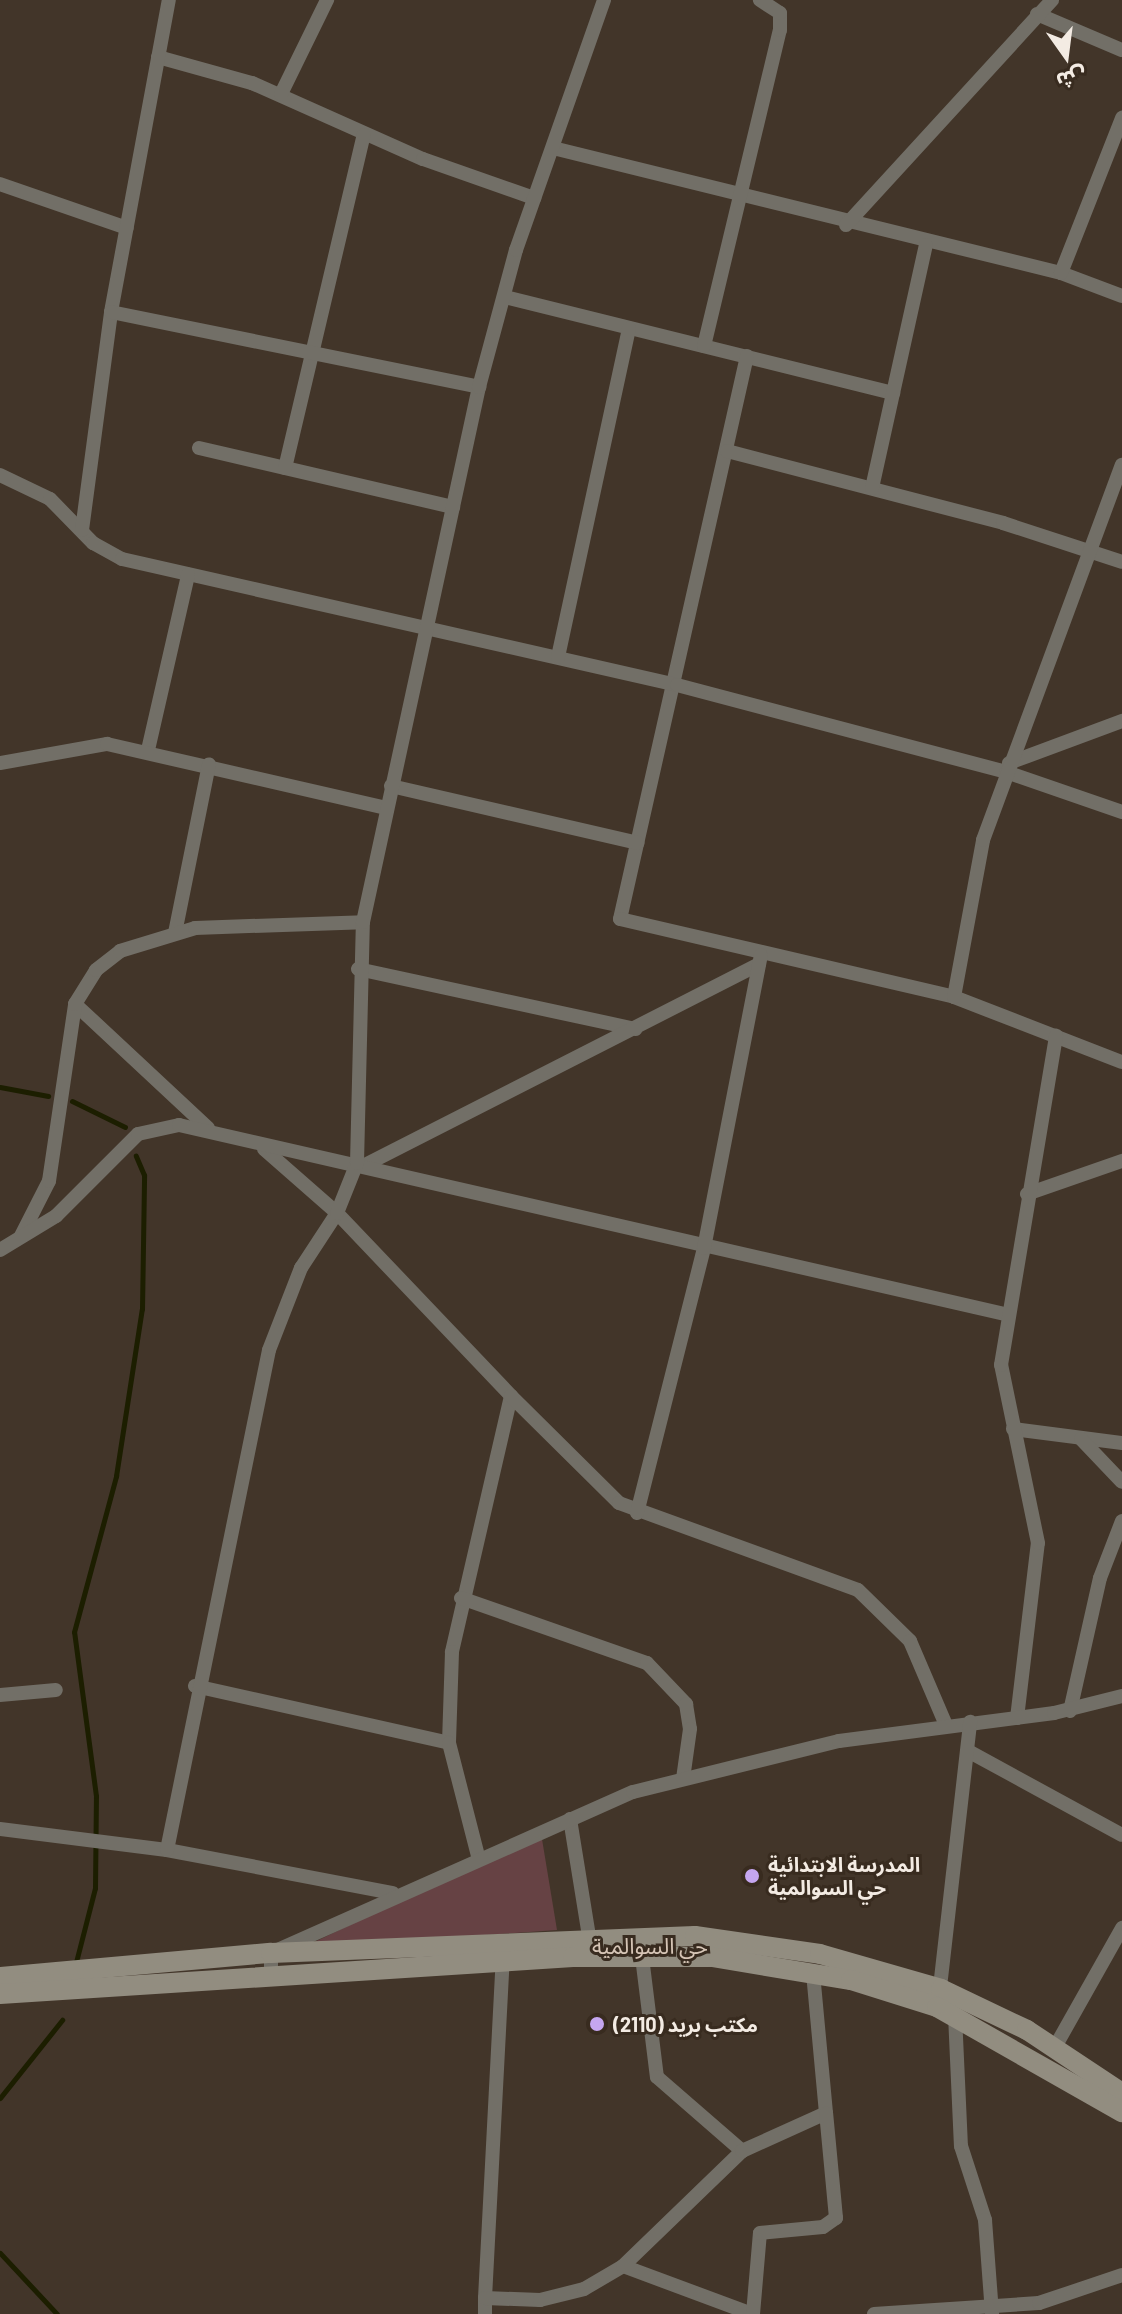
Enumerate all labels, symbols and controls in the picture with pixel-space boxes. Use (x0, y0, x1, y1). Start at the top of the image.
north arrow (1026, 16, 1106, 96)
text: ش (1054, 63, 1090, 96)
place label: المدرسة الابتدائية حي السوالمية (768, 1852, 920, 1899)
marker: المدرسة الابتدائية حي السوالمية (743, 1867, 761, 1885)
district label: حي السوالمية (592, 1933, 708, 1959)
place label: مكتب بريد (2110) (613, 2012, 758, 2036)
marker: مكتب بريد (2110) (588, 2015, 606, 2033)

